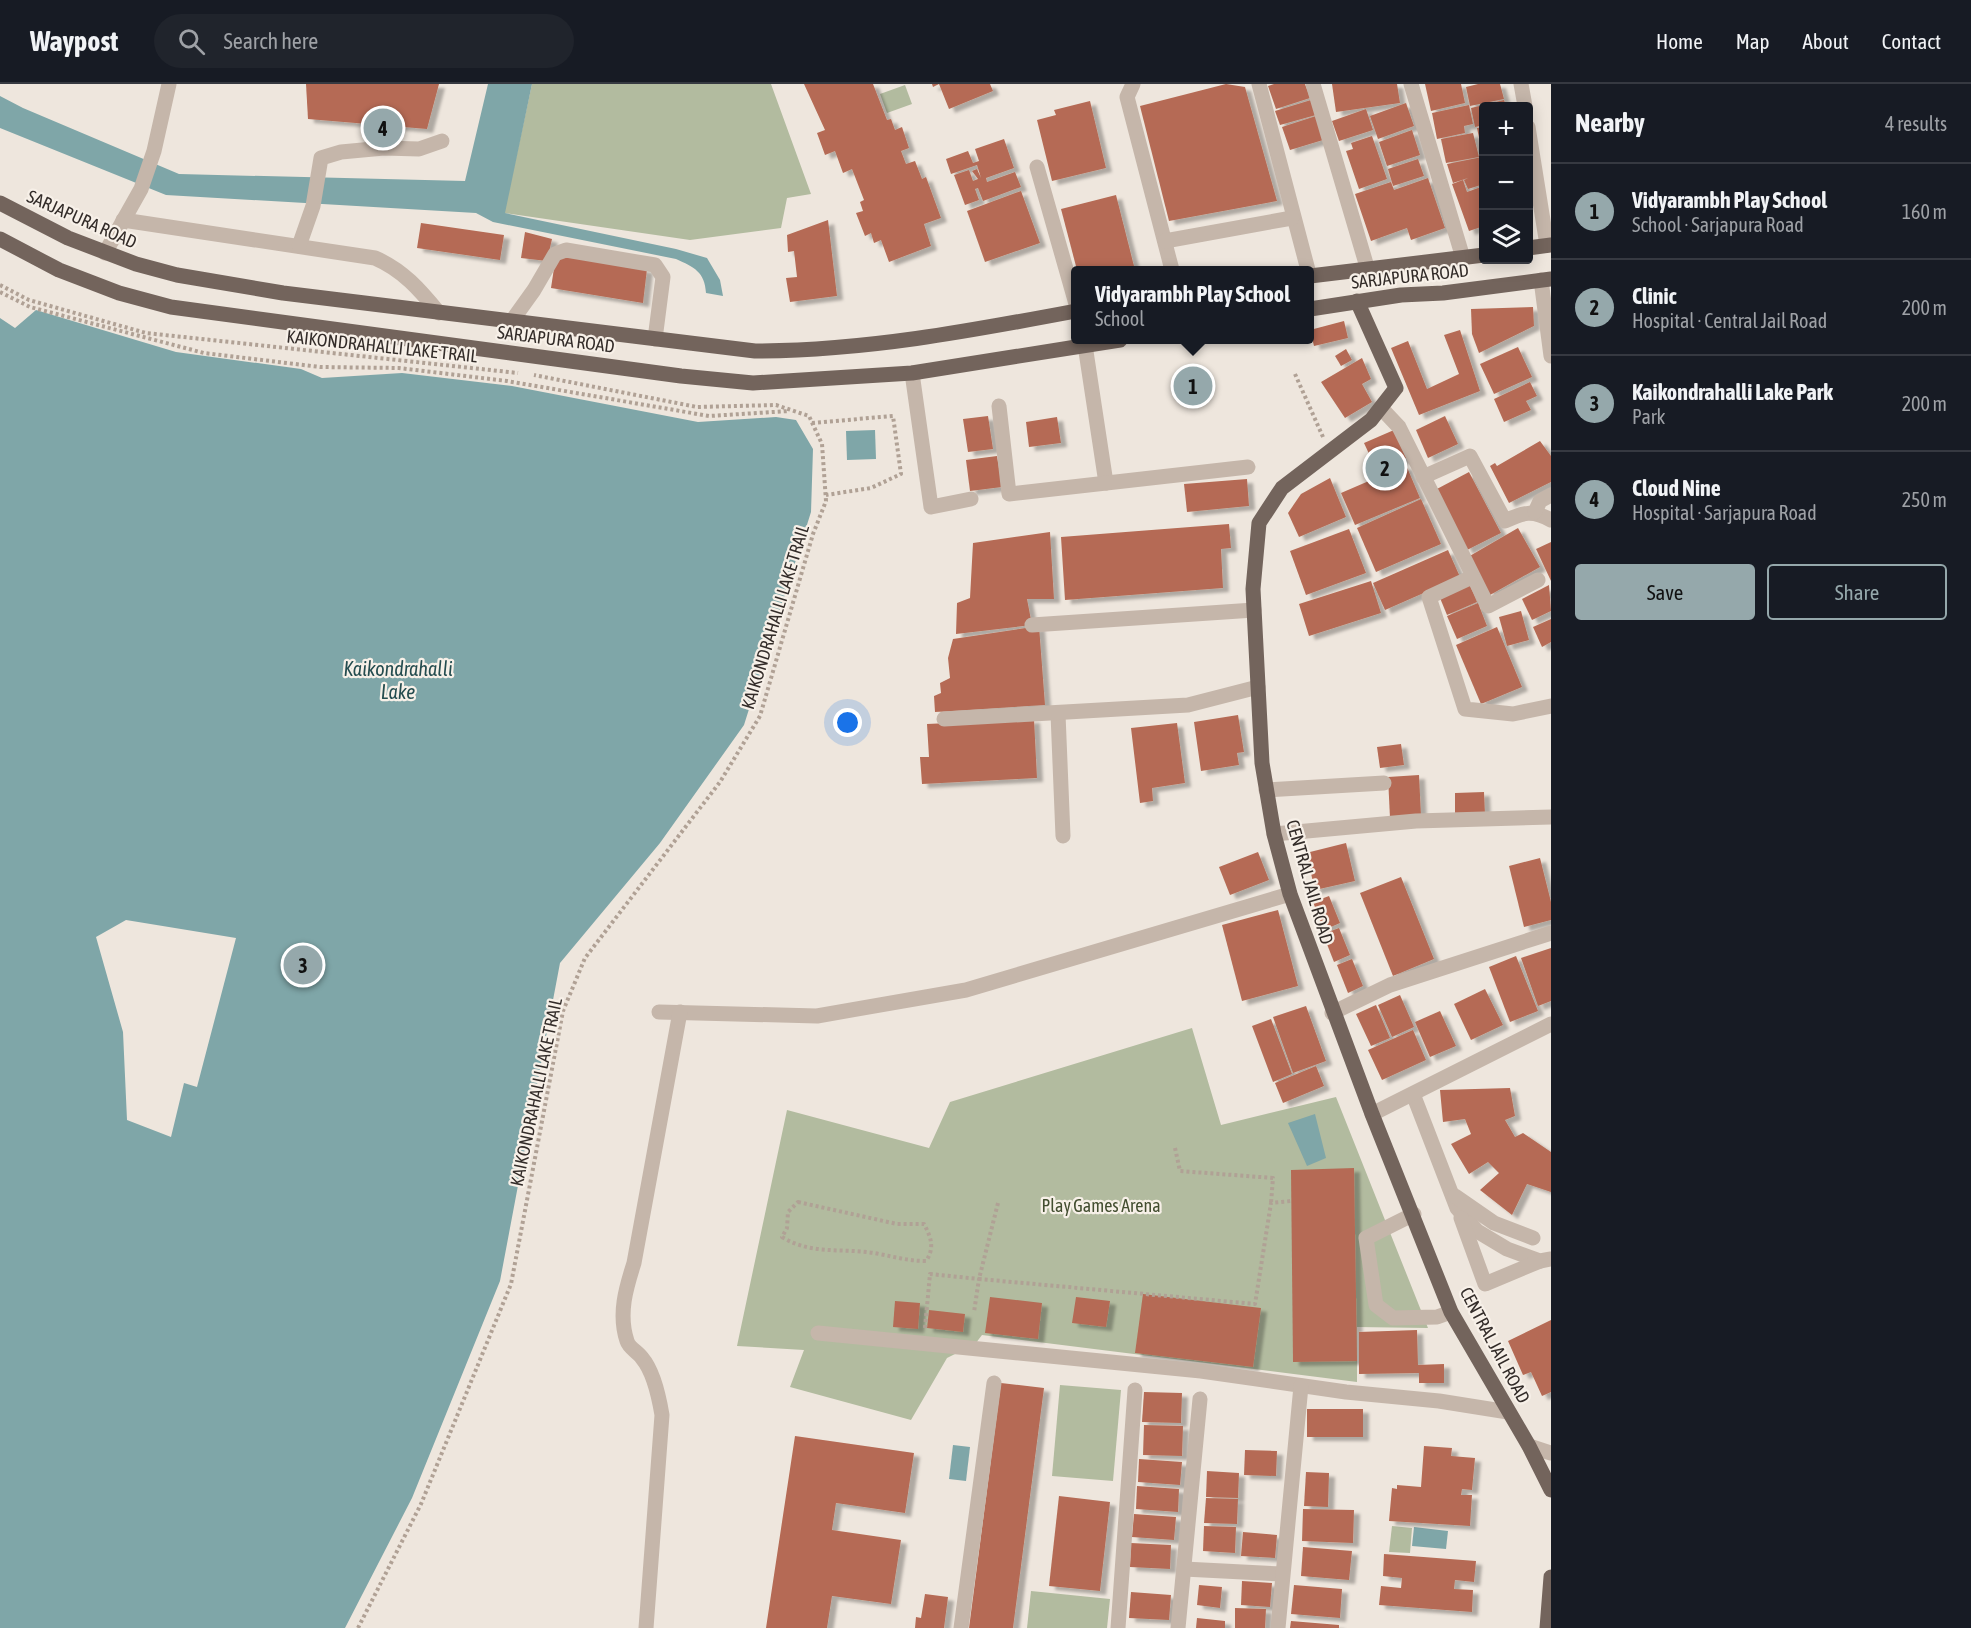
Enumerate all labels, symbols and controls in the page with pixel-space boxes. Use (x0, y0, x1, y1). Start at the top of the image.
search box (154, 14, 574, 68)
text: Waypost (30, 25, 118, 57)
icon: search (175, 25, 208, 58)
text: Search here (223, 28, 318, 54)
text: Home (1656, 29, 1703, 53)
text: Map (1736, 29, 1770, 53)
text: About (1803, 29, 1849, 53)
text: Contact (1882, 29, 1941, 53)
map controls (1479, 102, 1533, 264)
button: + (1479, 102, 1533, 156)
pin: 4 (364, 106, 403, 150)
text: Nearby (1575, 108, 1645, 138)
text: 4 results (1885, 112, 1947, 135)
button: − (1479, 156, 1533, 210)
street label: SARJAPURA ROAD (24, 185, 140, 253)
text: Vidyarambh Play School (1632, 187, 1827, 213)
text: 1 (1590, 200, 1599, 223)
text: 160 m (1902, 200, 1947, 223)
button: layers (1479, 210, 1533, 264)
text: School · Sarjapura Road (1632, 213, 1804, 236)
street label: SARJAPURA ROAD (1350, 259, 1470, 293)
popup (1071, 266, 1314, 344)
text: Vidyarambh Play School (1095, 281, 1290, 307)
text: Clinic (1632, 283, 1677, 309)
text: 2 (1590, 296, 1599, 319)
text: 200 m (1902, 296, 1947, 319)
text: School (1095, 307, 1145, 330)
text: Hospital · Central Jail Road (1632, 309, 1827, 332)
street label: SARJAPURA ROAD (496, 321, 616, 357)
street label: KAIKONDRAHALLI LAKE TRAIL (286, 326, 479, 366)
pin: 1 (1174, 364, 1212, 408)
text: Kaikondrahalli Lake Park (1632, 379, 1833, 405)
text: 3 (1590, 392, 1599, 415)
text: 200 m (1902, 392, 1947, 415)
text: Park (1632, 405, 1665, 428)
pin: 2 (1366, 446, 1404, 490)
text: Cloud Nine (1632, 475, 1721, 501)
text: 4 (1590, 488, 1599, 511)
text: 250 m (1902, 488, 1947, 511)
text: Hospital · Sarjapura Road (1632, 501, 1817, 524)
street label: KAIKONDRAHALLI LAKE TRAIL (737, 522, 813, 712)
button: Save (1575, 564, 1755, 620)
button: Share (1767, 564, 1947, 620)
water label: Kaikondrahalli Lake (343, 657, 453, 703)
your location (833, 708, 862, 737)
street label: CENTRAL JAIL ROAD (1282, 817, 1338, 947)
pin: 3 (284, 942, 322, 988)
street label: KAIKONDRAHALLI LAKE TRAIL (506, 996, 566, 1188)
park label: Play Games Arena (1041, 1195, 1161, 1216)
street label: CENTRAL JAIL ROAD (1456, 1283, 1534, 1407)

